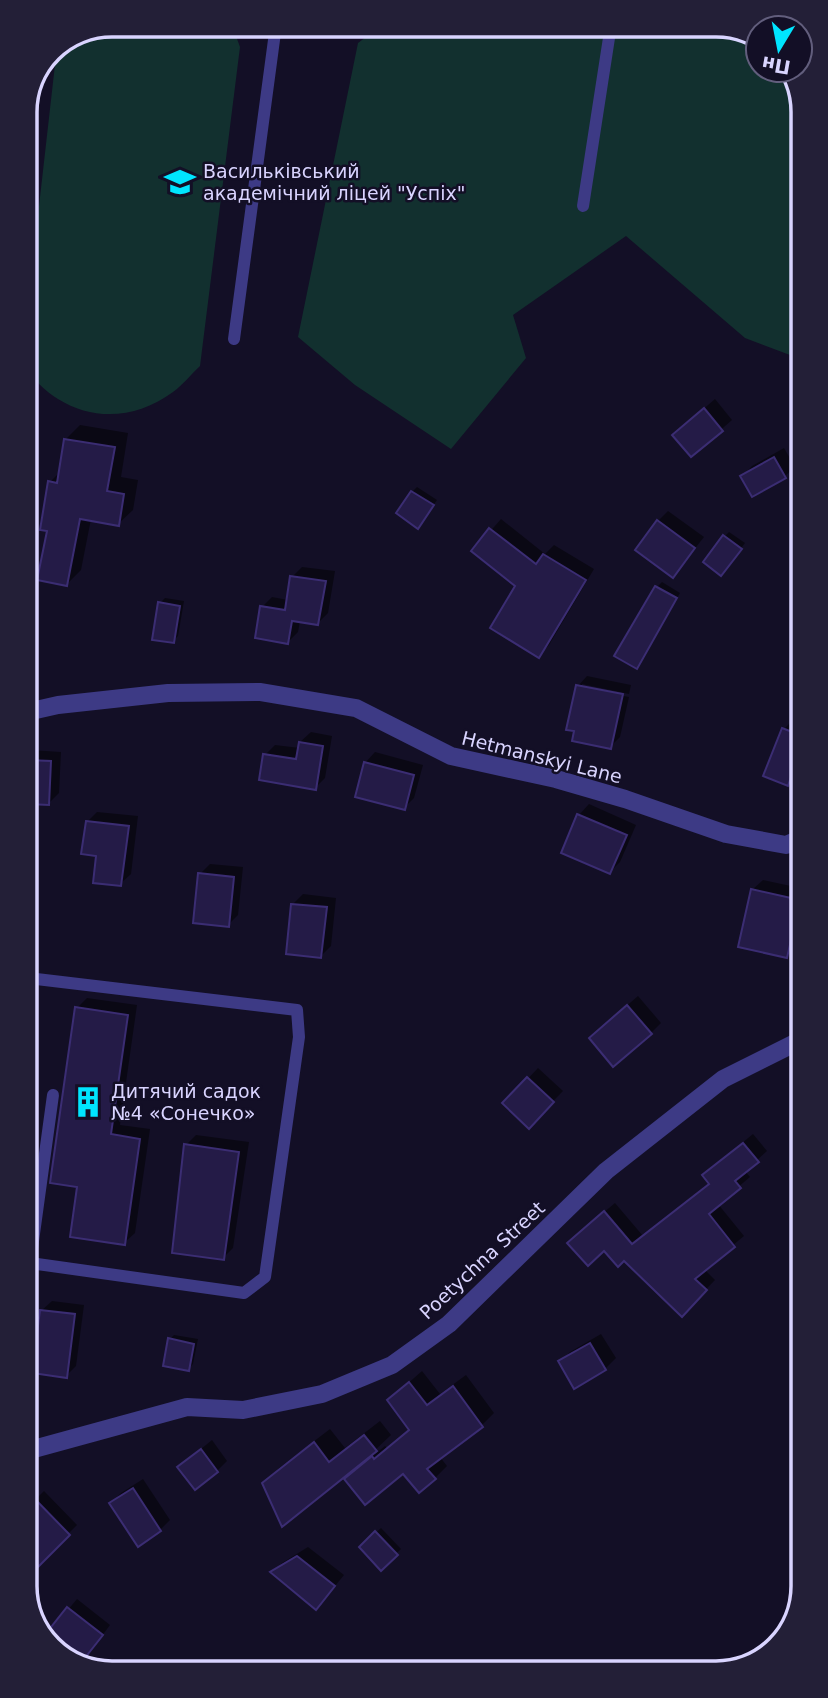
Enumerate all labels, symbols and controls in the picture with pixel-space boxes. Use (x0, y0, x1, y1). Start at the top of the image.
north arrow (744, 14, 814, 84)
text: Пн (760, 52, 792, 79)
place label: Васильківський академічний ліцей "Успіх" (203, 160, 465, 204)
school or university icon: Васильківський академічний ліцей "Успіх" (163, 165, 197, 199)
street label: Hetmanskyi Lane (460, 726, 624, 788)
place label: Дитячий садок №4 «Сонечко» (111, 1080, 261, 1124)
building icon: Дитячий садок №4 «Сонечко» (71, 1085, 105, 1119)
street label: Poetychna Street (415, 1196, 549, 1324)

